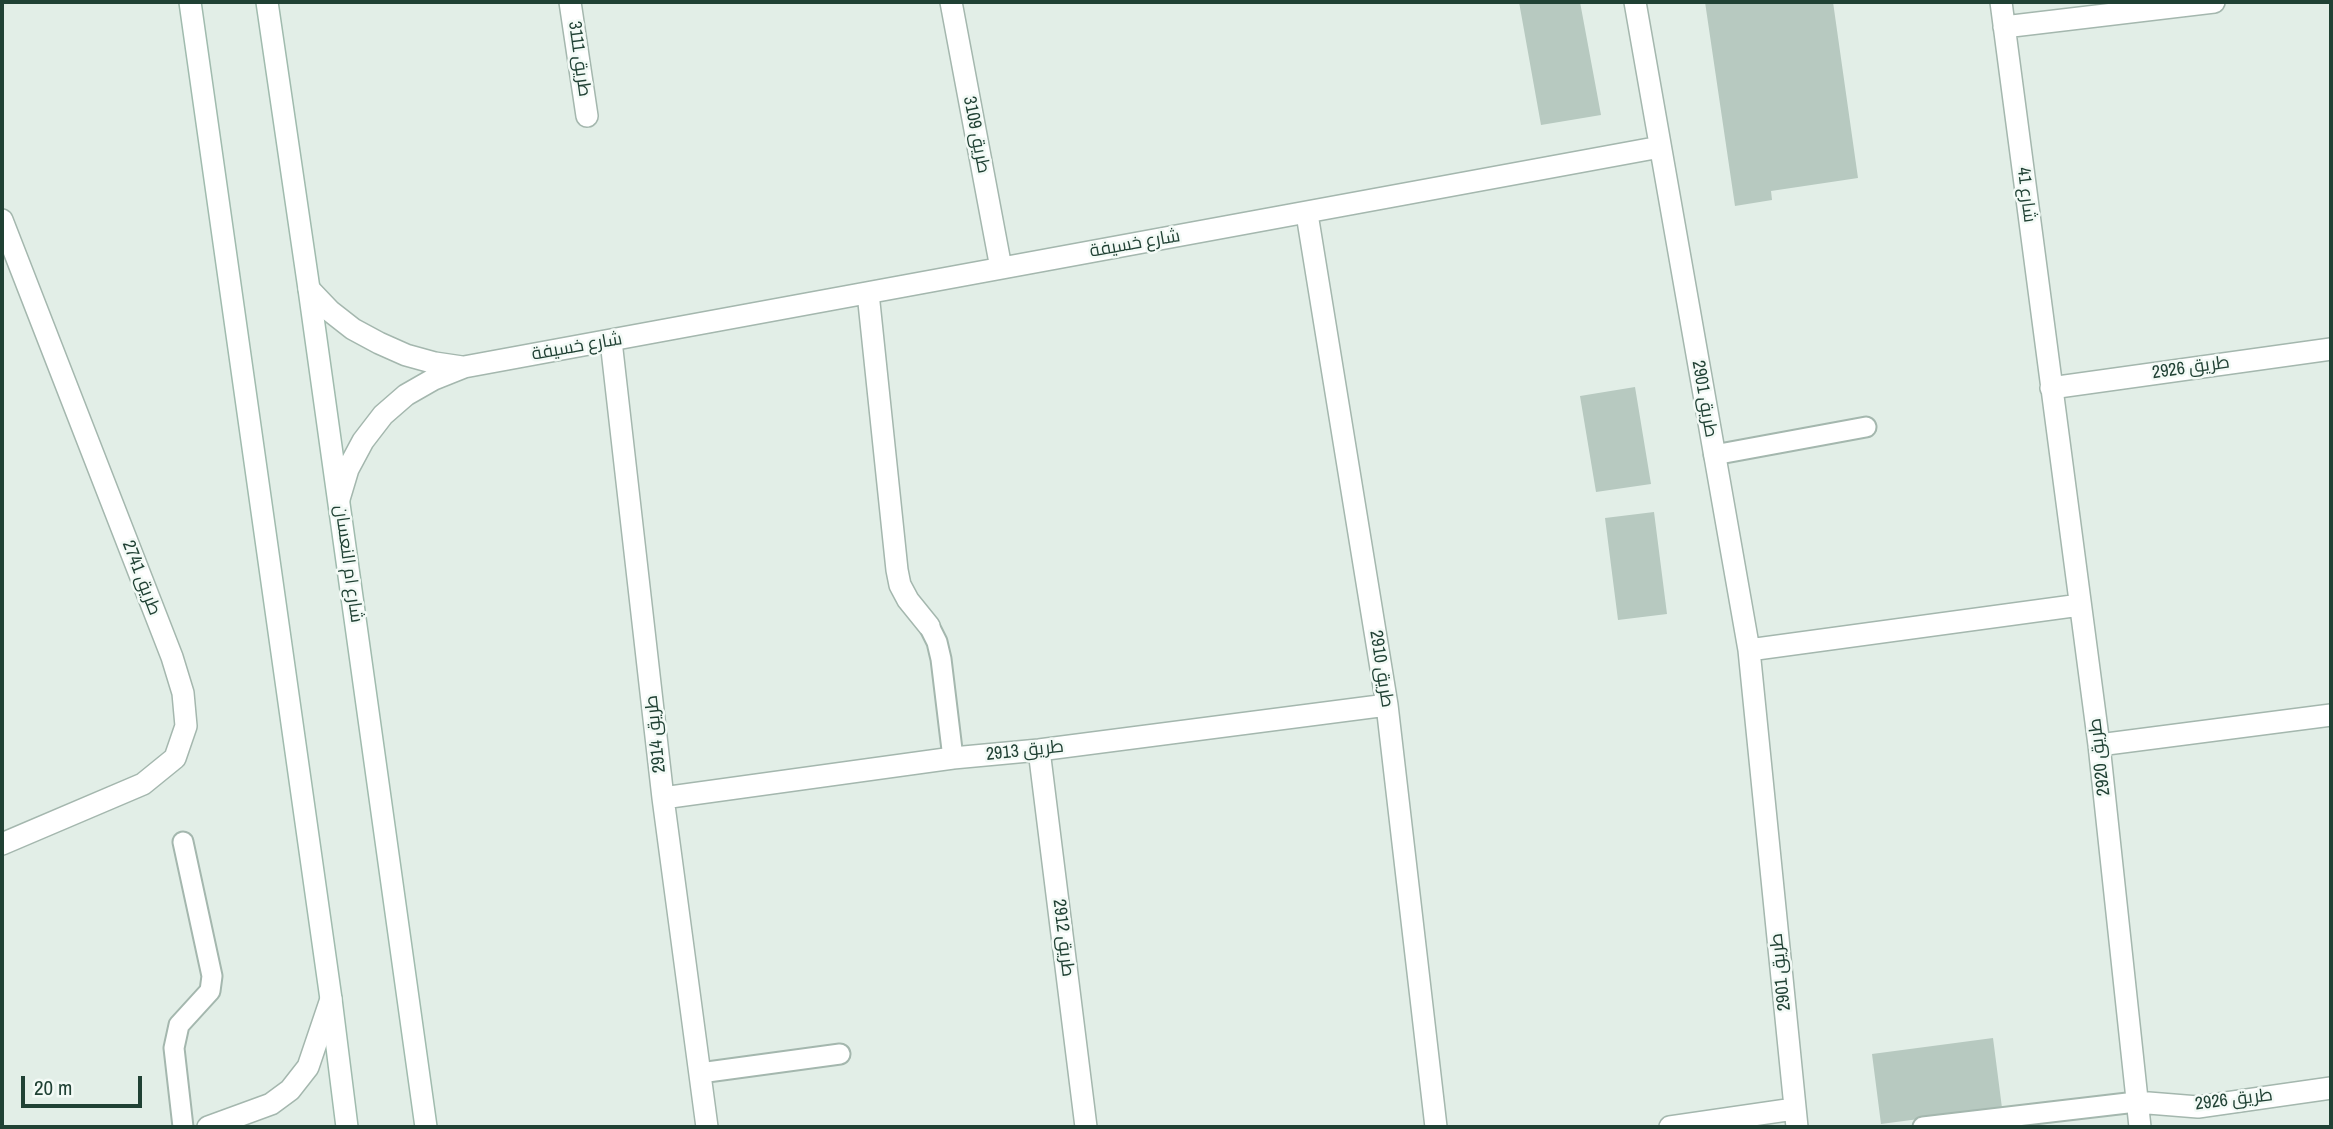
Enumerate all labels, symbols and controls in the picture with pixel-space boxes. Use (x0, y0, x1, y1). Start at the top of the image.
street label: طريق 3111 (563, 20, 595, 98)
street label: طريق 3109 (958, 95, 994, 175)
street label: شارع 41 (2012, 166, 2040, 224)
street label: شارع خسيفة (1088, 225, 1182, 263)
street label: شارع خسيفة (530, 328, 624, 366)
street label: طريق 2926 (2151, 352, 2231, 384)
street label: طريق 2901 (1687, 359, 1721, 439)
street label: شارع ام النعسان (329, 504, 367, 624)
street label: طريق 2741 (117, 538, 165, 618)
street label: طريق 2910 (1364, 629, 1398, 709)
street label: طريق 2914 (641, 694, 671, 774)
street label: طريق 2920 (2085, 717, 2115, 797)
street label: طريق 2913 (985, 736, 1065, 766)
street label: طريق 2912 (1048, 898, 1078, 978)
street label: طريق 2901 (1766, 932, 1796, 1012)
scale bar (24, 1062, 145, 1106)
text: 20 m (34, 1073, 72, 1102)
street label: طريق 2926 (2194, 1085, 2274, 1115)

